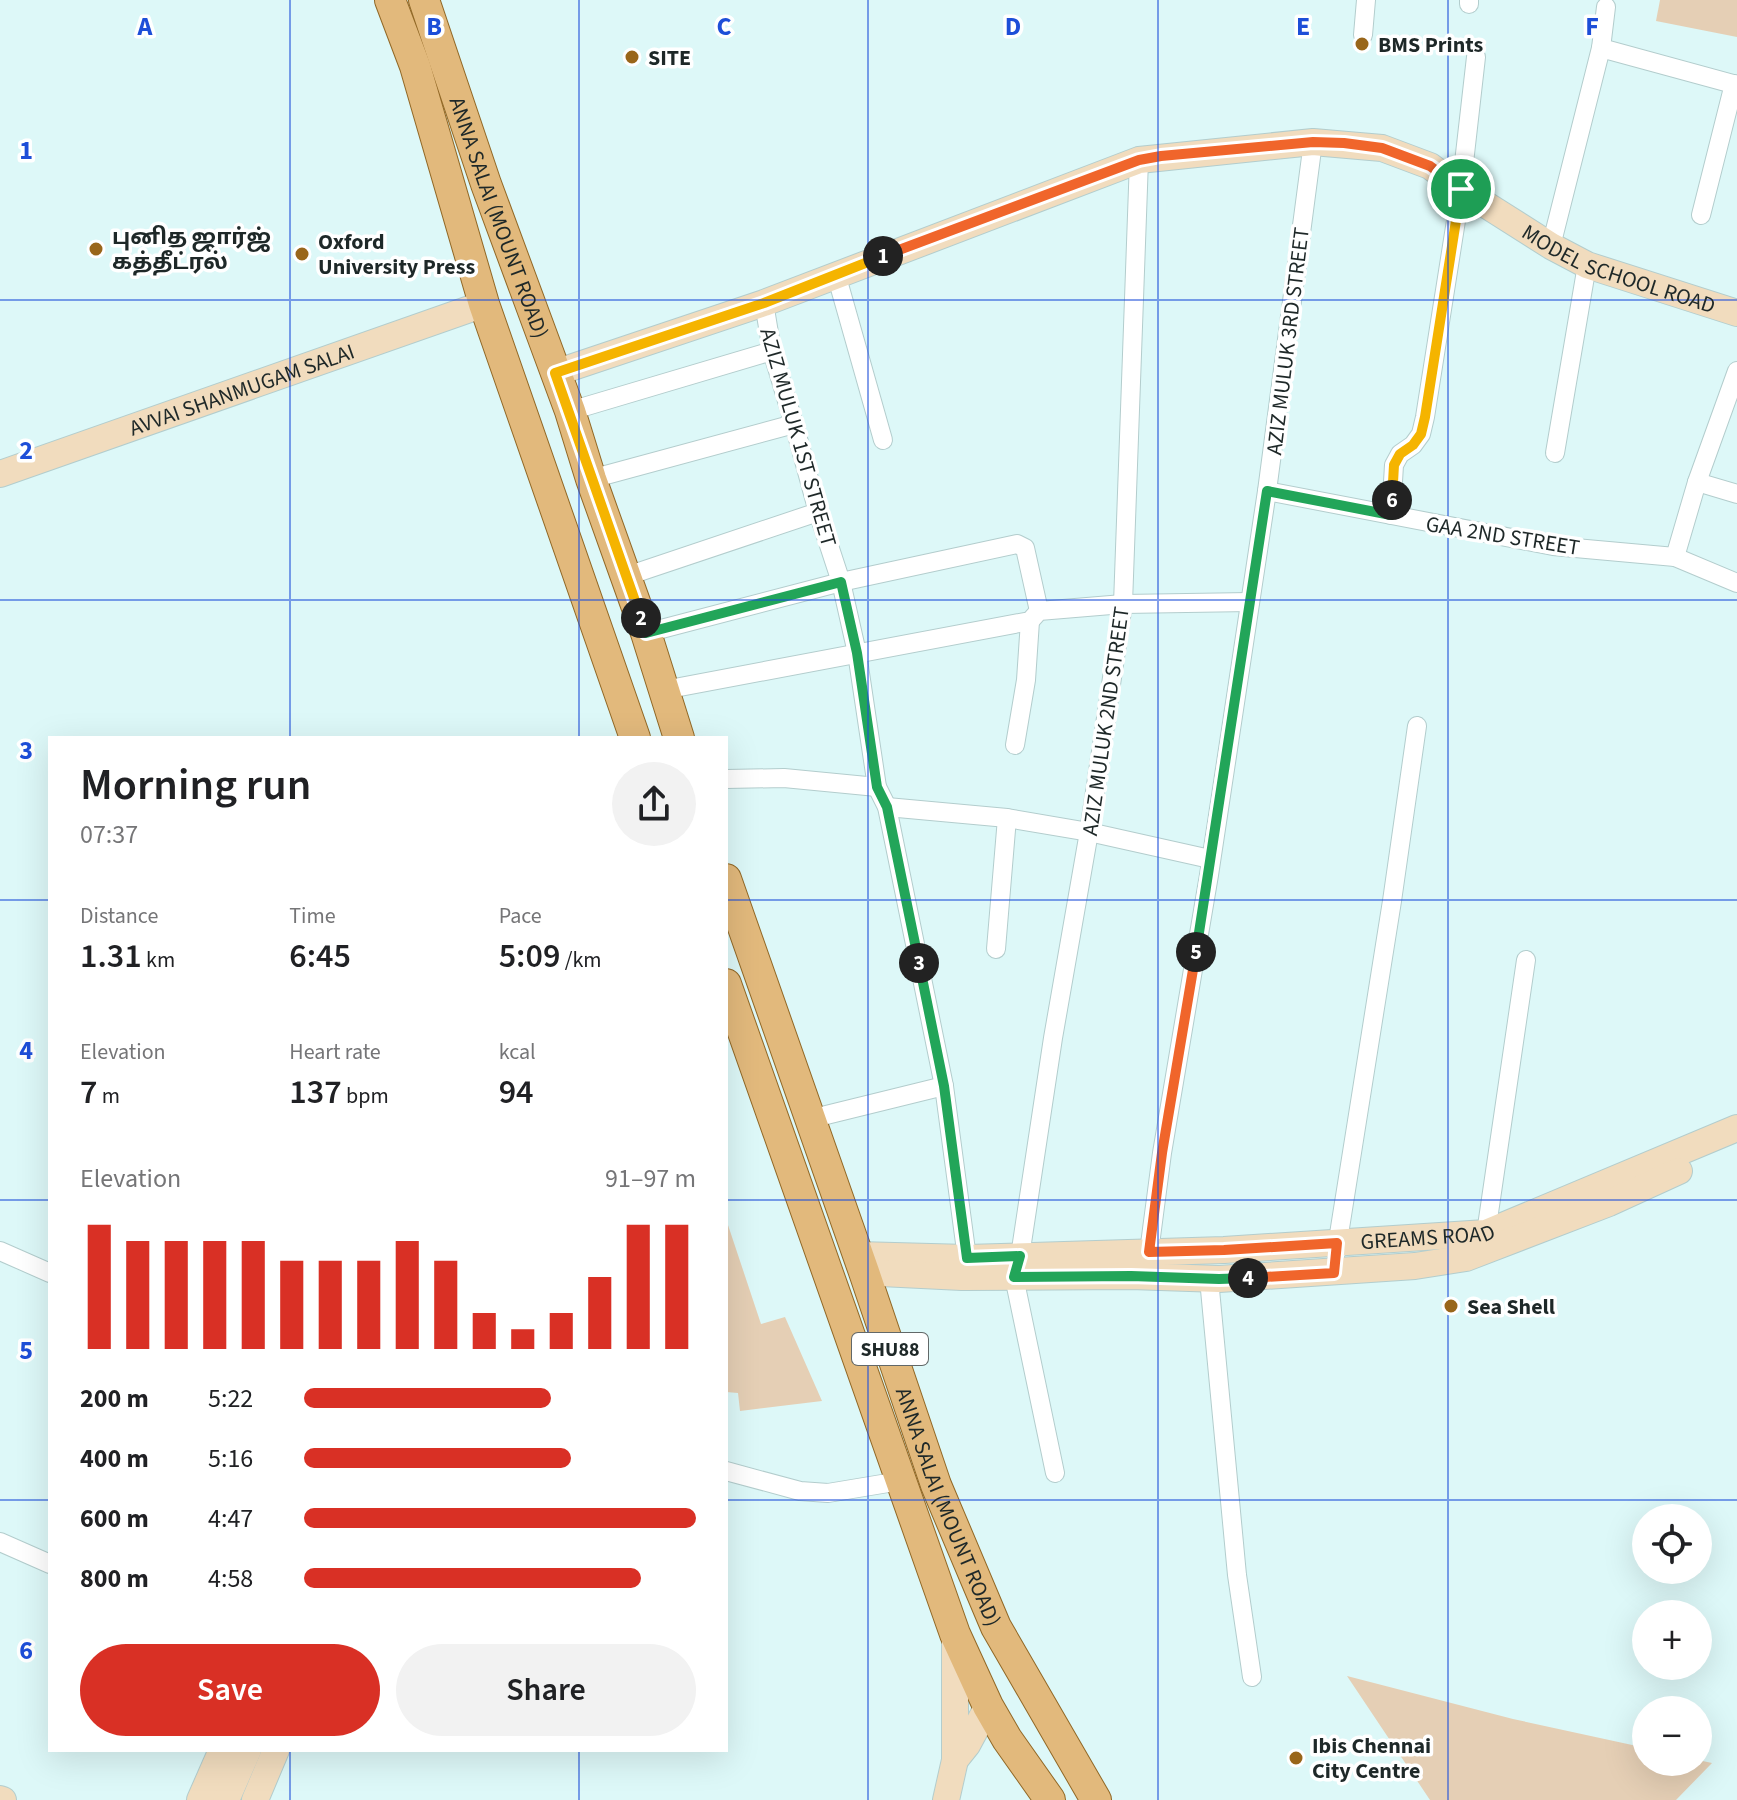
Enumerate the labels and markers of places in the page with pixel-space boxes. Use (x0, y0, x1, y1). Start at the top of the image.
place label: BMS Prints (1378, 29, 1483, 61)
marker: BMS Prints (1353, 35, 1371, 53)
place label: SITE (648, 42, 691, 74)
marker: SITE (623, 48, 641, 66)
pin (1427, 155, 1495, 223)
place label: புனித ஜார்ஜ் கத்தீட்ரல் (112, 221, 271, 278)
place label: Oxford University Press (318, 226, 475, 283)
pin: 1 (863, 236, 903, 276)
marker: புனித ஜார்ஜ் கத்தீட்ரல் (87, 240, 105, 258)
marker: Oxford University Press (293, 245, 311, 263)
pin: 6 (1372, 480, 1412, 520)
pin: 2 (621, 598, 661, 638)
pin: 5 (1176, 932, 1216, 972)
pin: 3 (899, 943, 939, 983)
pin: 4 (1228, 1258, 1268, 1298)
place label: Sea Shell (1467, 1291, 1556, 1323)
marker: Sea Shell (1442, 1297, 1460, 1315)
place label: Ibis Chennai City Centre (1312, 1730, 1431, 1787)
marker: Ibis Chennai City Centre (1287, 1749, 1305, 1767)

